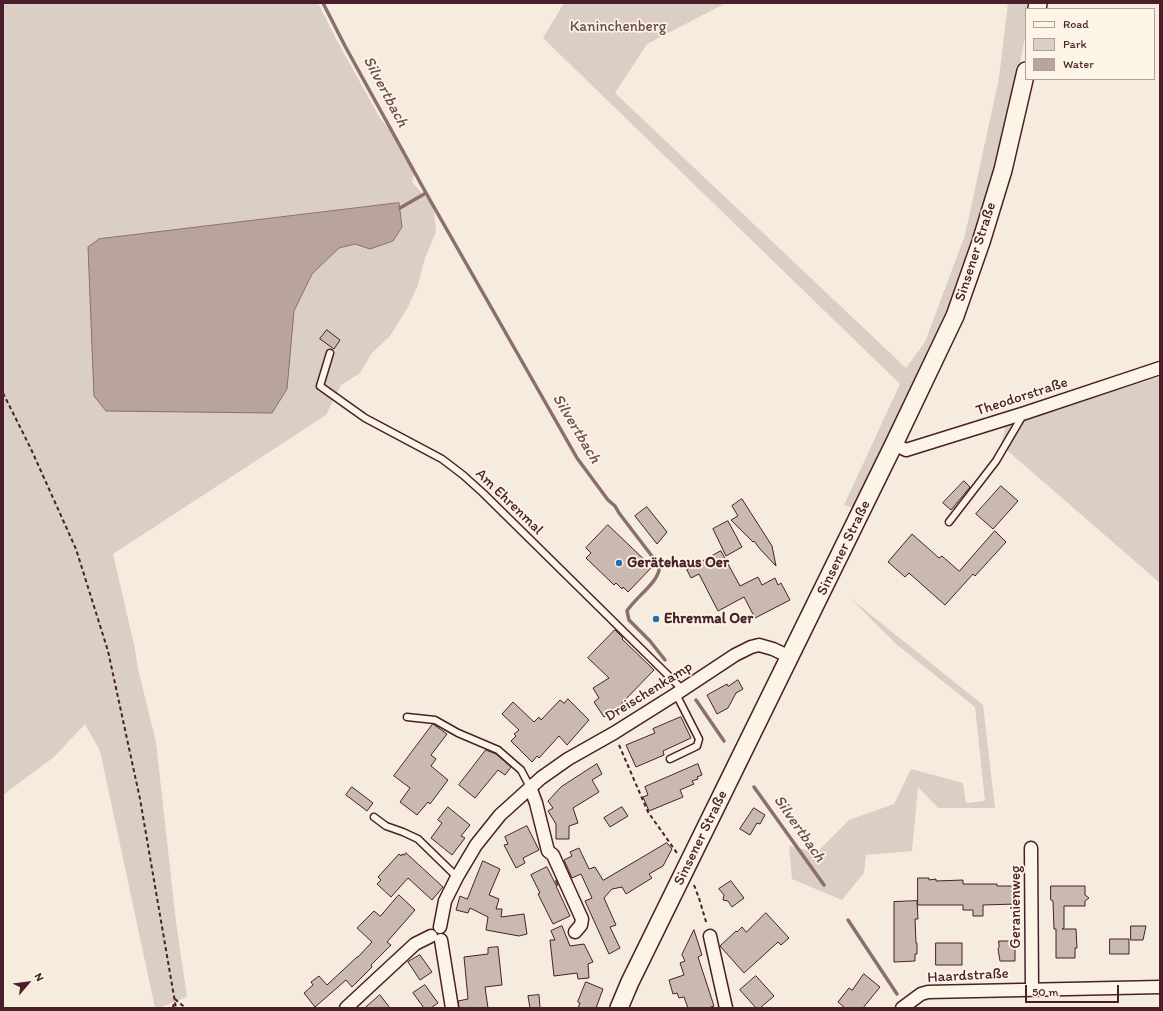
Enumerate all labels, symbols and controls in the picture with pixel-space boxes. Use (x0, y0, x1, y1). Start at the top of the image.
legend (1025, 8, 1155, 80)
text: Road (1063, 17, 1089, 31)
park label: Kaninchenberg (570, 18, 666, 36)
text: Park (1063, 37, 1087, 51)
water label: Silvertbach (358, 53, 412, 131)
text: Water (1063, 57, 1094, 71)
street label: Sinsener Straße (951, 200, 1001, 304)
street label: Theodorstraße (974, 374, 1070, 420)
water label: Silvertbach (548, 391, 604, 467)
street label: Am Ehrenmal (471, 465, 547, 539)
street label: Sinsener Straße (813, 498, 875, 598)
place label: Gerätehaus Oer (627, 554, 729, 572)
marker: Gerätehaus Oer (614, 558, 624, 568)
place label: Ehrenmal Oer (664, 610, 753, 628)
marker: Ehrenmal Oer (651, 614, 661, 624)
street label: Dreischenkamp (602, 658, 696, 726)
street label: Sinsener Straße (670, 788, 732, 888)
water label: Silvertbach (769, 792, 829, 866)
street label: Geranienweg (1007, 865, 1025, 949)
north arrow (8, 963, 48, 1003)
street label: Haardstraße (927, 965, 1009, 987)
text: N (32, 971, 47, 983)
scale bar (1027, 977, 1121, 1003)
text: 50 m (1032, 985, 1058, 999)

